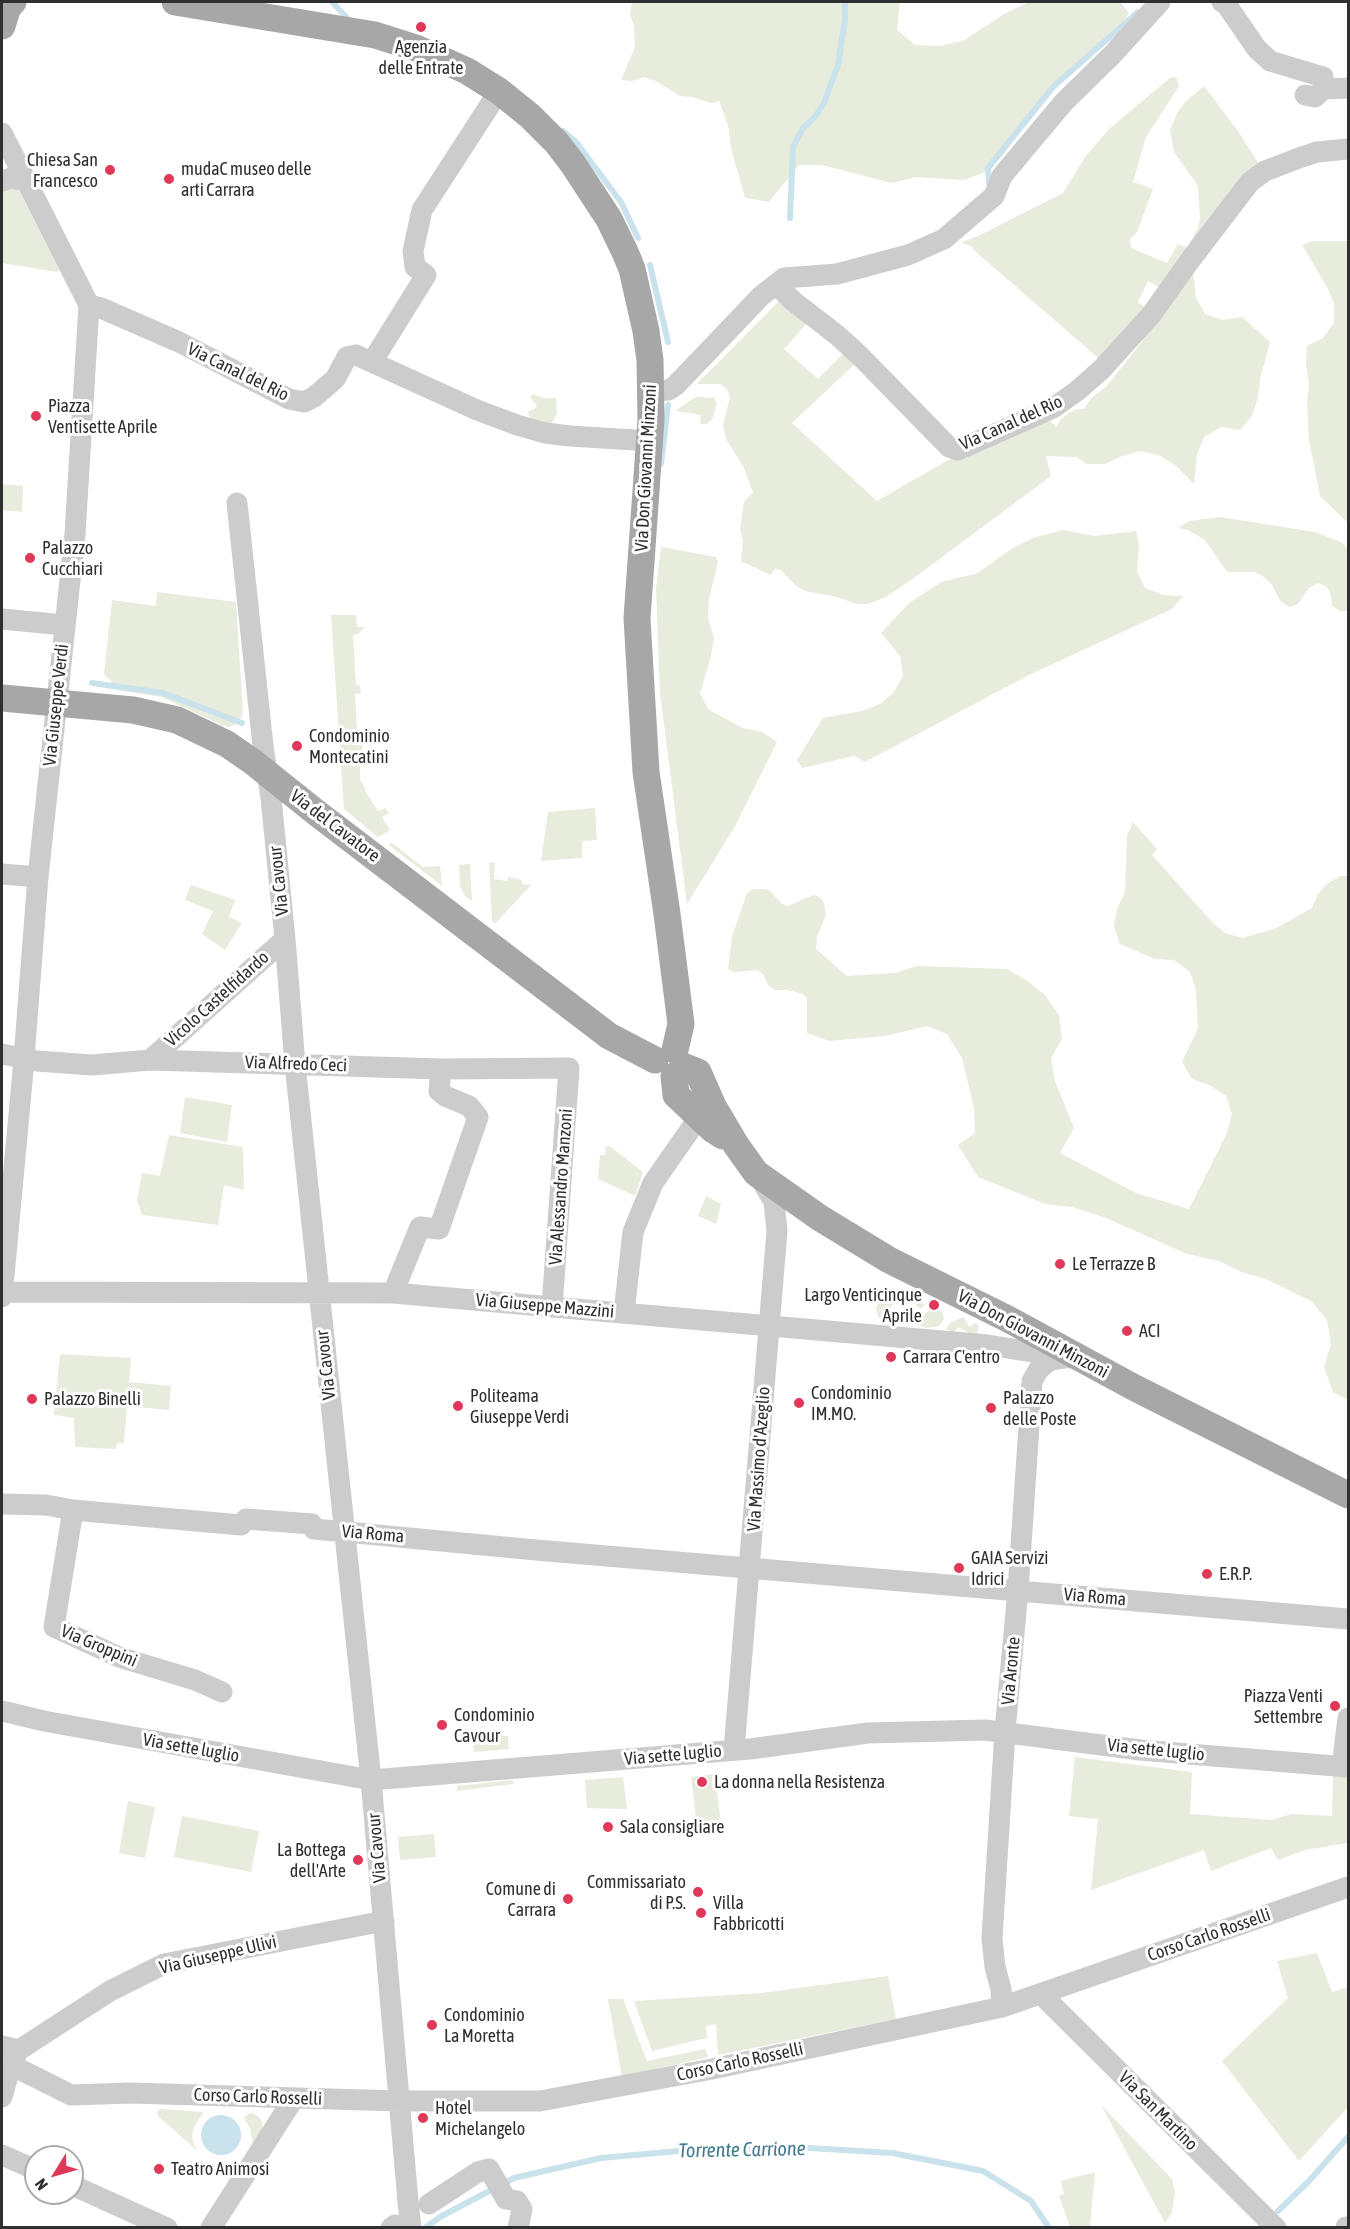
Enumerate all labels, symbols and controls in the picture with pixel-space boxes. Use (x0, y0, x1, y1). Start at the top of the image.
marker: Agenzia delle Entrate (414, 20, 428, 34)
place label: Agenzia delle Entrate (379, 36, 463, 78)
place label: Chiesa San Francesco (27, 149, 98, 192)
place label: mudaC museo delle arti Carrara (181, 158, 311, 201)
marker: Chiesa San Francesco (103, 163, 117, 177)
marker: mudaC museo delle arti Carrara (162, 172, 176, 186)
street label: Via Canal del Rio (184, 338, 292, 406)
street label: Via Don Giovanni Minzoni (631, 384, 661, 552)
street label: Via Canal del Rio (956, 391, 1066, 455)
place label: Piazza Ventisette Aprile (48, 395, 157, 438)
marker: Piazza Ventisette Aprile (29, 409, 43, 423)
place label: Palazzo Cucchiari (42, 537, 103, 580)
marker: Palazzo Cucchiari (23, 551, 37, 565)
street label: Via Giuseppe Verdi (39, 643, 73, 767)
place label: Condominio Montecatini (309, 725, 390, 768)
marker: Condominio Montecatini (290, 739, 304, 753)
street label: Via del Cavatore (286, 785, 384, 867)
street label: Via Cavour (265, 845, 293, 917)
street label: Vicolo Castelfidardo (160, 947, 274, 1051)
street label: Via Alfredo Ceci (245, 1051, 347, 1077)
street label: Via Alessandro Manzoni (545, 1108, 577, 1266)
place label: Le Terrazze B (1072, 1253, 1155, 1275)
marker: Le Terrazze B (1053, 1257, 1067, 1271)
place label: Largo Venticinque Aprile (804, 1284, 922, 1326)
street label: Via Don Giovanni Minzoni (954, 1285, 1112, 1383)
street label: Via Giuseppe Mazzini (475, 1289, 615, 1323)
marker: Largo Venticinque Aprile (927, 1298, 941, 1312)
place label: ACI (1139, 1320, 1161, 1342)
marker: ACI (1120, 1324, 1134, 1338)
street label: Via Cavour (312, 1329, 340, 1401)
place label: Carrara C'entro (903, 1346, 1000, 1368)
marker: Carrara C'entro (884, 1350, 898, 1364)
place label: Condominio IM.MO. (811, 1382, 892, 1424)
place label: Politeama Giuseppe Verdi (470, 1385, 569, 1428)
street label: Via Massimo d'Azeglio (743, 1386, 775, 1532)
place label: Palazzo delle Poste (1003, 1387, 1076, 1430)
place label: Palazzo Binelli (44, 1388, 141, 1410)
marker: Palazzo Binelli (25, 1392, 39, 1406)
marker: Condominio IM.MO. (792, 1396, 806, 1410)
marker: Politeama Giuseppe Verdi (451, 1399, 465, 1413)
marker: Palazzo delle Poste (984, 1401, 998, 1415)
street label: Via Roma (341, 1521, 405, 1547)
place label: GAIA Servizi Idrici (971, 1547, 1048, 1590)
marker: GAIA Servizi Idrici (952, 1561, 966, 1575)
place label: E.R.P. (1219, 1563, 1252, 1585)
marker: E.R.P. (1200, 1567, 1214, 1581)
street label: Via Roma (1063, 1584, 1127, 1610)
street label: Via Groppini (57, 1620, 141, 1672)
street label: Via Aronte (997, 1636, 1025, 1706)
place label: Piazza Venti Settembre (1244, 1685, 1323, 1728)
marker: Piazza Venti Settembre (1328, 1699, 1342, 1713)
place label: Condominio Cavour (454, 1704, 535, 1746)
marker: Condominio Cavour (435, 1718, 449, 1732)
street label: Via sette luglio (141, 1729, 241, 1767)
street label: Via sette luglio (1106, 1734, 1206, 1766)
street label: Via sette luglio (623, 1740, 723, 1770)
place label: La donna nella Resistenza (714, 1771, 885, 1793)
marker: La donna nella Resistenza (695, 1775, 709, 1789)
street label: Via Cavour (363, 1812, 391, 1884)
place label: Sala consigliare (620, 1816, 724, 1838)
marker: Sala consigliare (601, 1820, 615, 1834)
place label: La Bottega dell'Arte (277, 1839, 346, 1882)
marker: La Bottega dell'Arte (351, 1853, 365, 1867)
place label: Commissariato di P.S. (587, 1871, 686, 1914)
place label: Comune di Carrara (486, 1878, 556, 1920)
marker: Commissariato di P.S. (691, 1885, 705, 1899)
marker: Comune di Carrara (561, 1892, 575, 1906)
place label: Villa Fabbricotti (713, 1892, 784, 1934)
street label: Corso Carlo Rosselli (1145, 1904, 1273, 1966)
marker: Villa Fabbricotti (694, 1906, 708, 1920)
street label: Via Giuseppe Ulivi (157, 1931, 279, 1979)
place label: Condominio La Moretta (444, 2004, 525, 2046)
marker: Condominio La Moretta (425, 2018, 439, 2032)
street label: Corso Carlo Rosselli (675, 2038, 805, 2086)
street label: Via San Martino (1114, 2067, 1202, 2155)
street label: Corso Carlo Rosselli (193, 2084, 323, 2110)
place label: Hotel Michelangelo (435, 2097, 525, 2140)
marker: Hotel Michelangelo (416, 2111, 430, 2125)
water label: Torrente Carrione (678, 2137, 806, 2163)
north arrow (24, 2145, 84, 2205)
place label: Teatro Animosi (171, 2158, 269, 2180)
marker: Teatro Animosi (152, 2162, 166, 2176)
text: N (31, 2175, 51, 2194)

